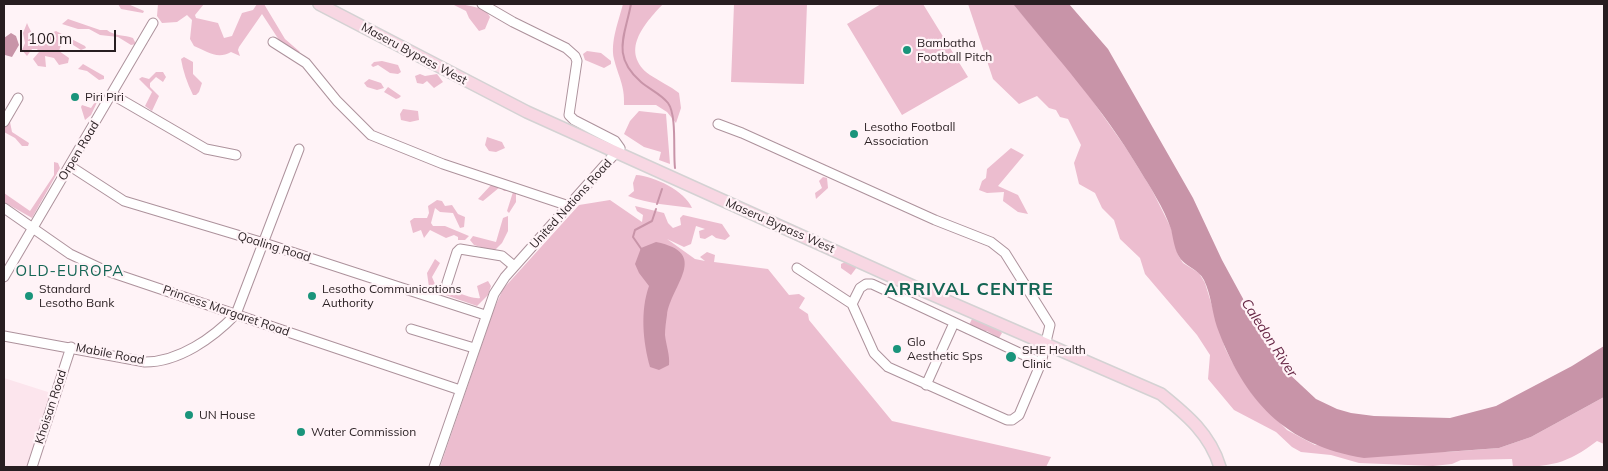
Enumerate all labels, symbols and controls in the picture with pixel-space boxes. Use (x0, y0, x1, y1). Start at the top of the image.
scale bar (22, 20, 119, 52)
street label: Maseru Bypass West (359, 20, 469, 88)
text: 100 m (28, 29, 72, 48)
place label: Bambatha Football Pitch (917, 36, 992, 64)
marker: Bambatha Football Pitch (901, 44, 913, 56)
place label: Piri Piri (85, 90, 124, 104)
marker: Piri Piri (69, 91, 81, 103)
street label: Orpen Road (56, 119, 102, 183)
place label: Lesotho Football Association (864, 120, 955, 148)
marker: Lesotho Football Association (848, 128, 860, 140)
street label: United Nations Road (527, 156, 615, 252)
street label: Maseru Bypass West (723, 196, 837, 256)
street label: Qoaling Road (236, 229, 312, 265)
district label: OLD-EUROPA (14, 262, 126, 280)
district label: ARRIVAL CENTRE (883, 279, 1055, 301)
place label: Standard Lesotho Bank (39, 282, 115, 310)
place label: Lesotho Communications Authority (322, 282, 461, 310)
street label: Princess Margaret Road (161, 283, 291, 339)
marker: Standard Lesotho Bank (23, 290, 35, 302)
marker: Lesotho Communications Authority (306, 290, 318, 302)
water label: Caledon River (1237, 296, 1301, 380)
place label: Glo Aesthetic Sps (907, 335, 983, 363)
street label: Mabile Road (75, 340, 145, 368)
marker: Glo Aesthetic Sps (891, 343, 903, 355)
place label: SHE Health Clinic (1022, 343, 1086, 371)
marker: SHE Health Clinic (1004, 350, 1018, 364)
street label: Khoisan Road (32, 368, 70, 446)
place label: UN House (199, 408, 255, 422)
marker: UN House (183, 409, 195, 421)
place label: Water Commission (311, 425, 416, 439)
marker: Water Commission (295, 426, 307, 438)

